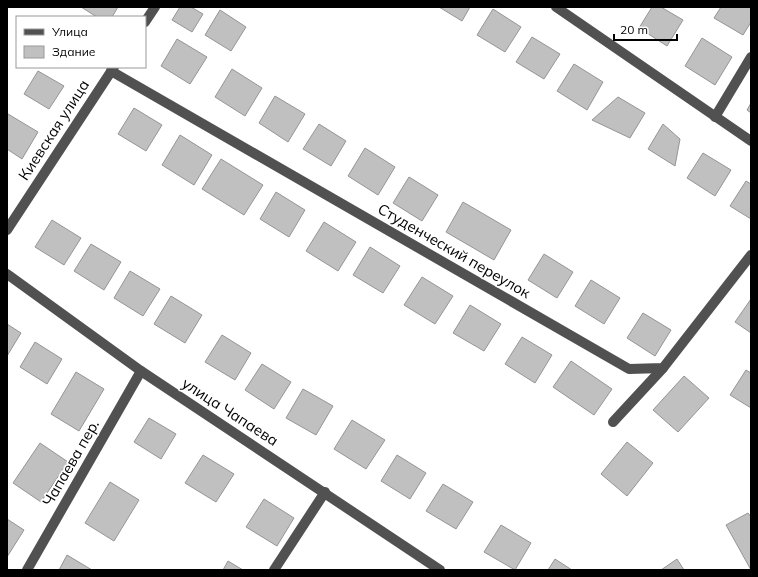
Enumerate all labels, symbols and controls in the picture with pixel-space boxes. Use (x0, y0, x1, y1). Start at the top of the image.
legend (16, 16, 146, 68)
scale bar (614, 16, 677, 42)
text: 20 m (620, 22, 648, 37)
text: Улица (51, 24, 88, 39)
text: Здание (52, 44, 96, 59)
street label: Киевская улица (14, 76, 93, 184)
street label: Студенческий переулок (374, 199, 535, 303)
street label: улица Чапаева (179, 373, 282, 450)
street label: Чапаева пер. (38, 416, 103, 509)

